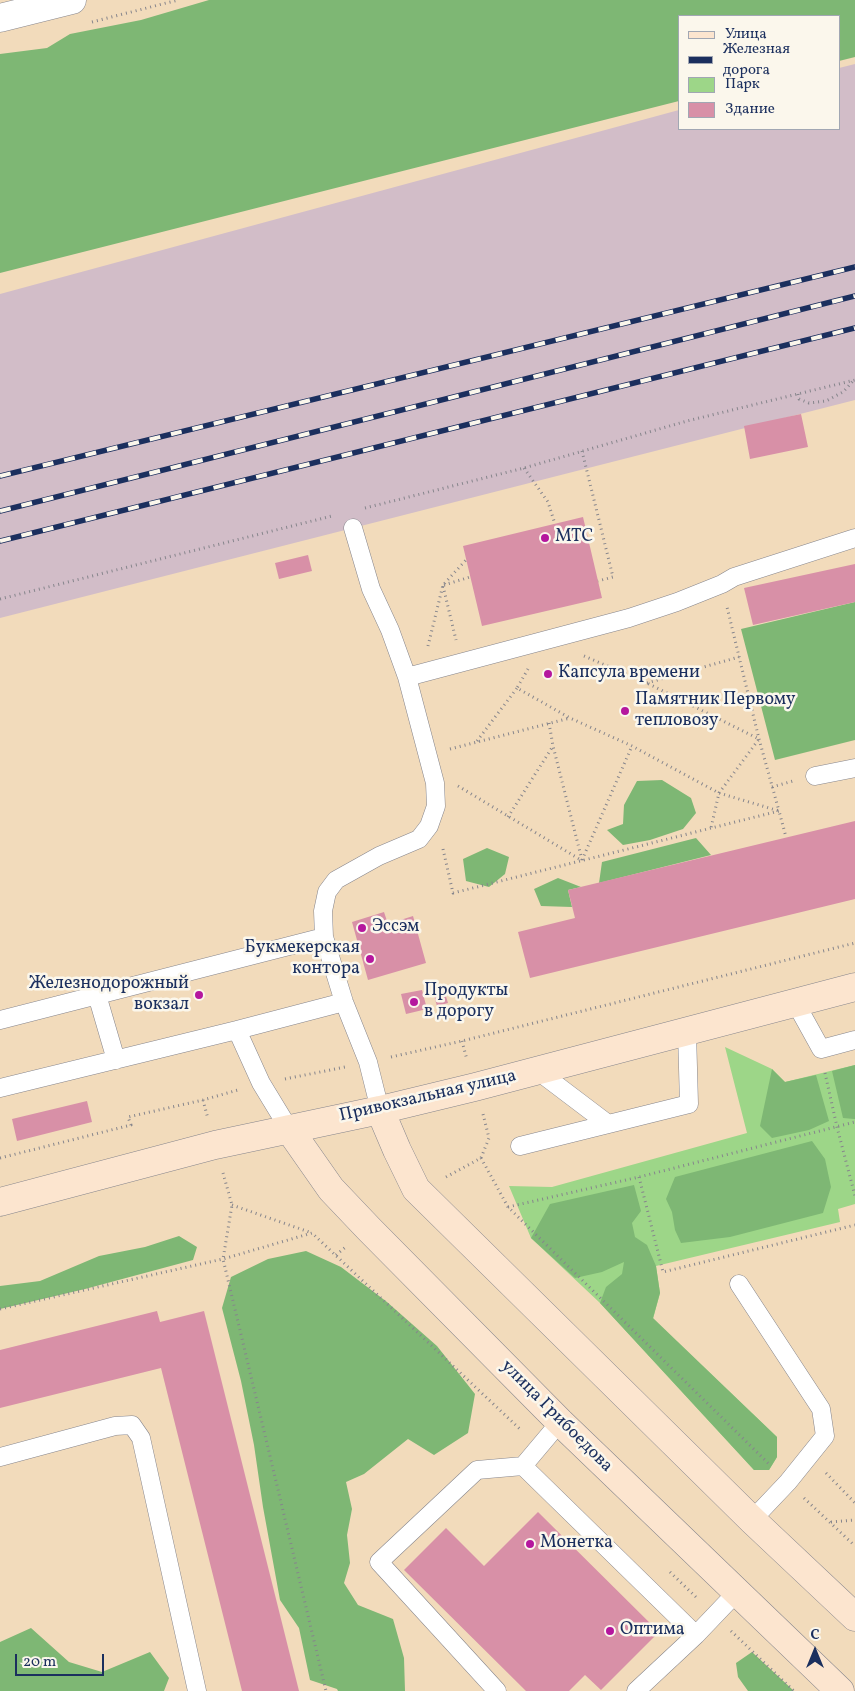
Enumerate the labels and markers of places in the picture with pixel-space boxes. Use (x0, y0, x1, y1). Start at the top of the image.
place label: МТС (555, 527, 593, 549)
marker: МТС (539, 532, 551, 544)
place label: Капсула времени (558, 663, 700, 685)
marker: Капсула времени (542, 668, 554, 680)
place label: Памятник Первому тепловозу (635, 690, 795, 732)
marker: Памятник Первому тепловозу (619, 705, 631, 717)
place label: Эссэм (372, 917, 419, 939)
marker: Эссэм (356, 922, 368, 934)
place label: Букмекерская контора (245, 938, 360, 981)
marker: Букмекерская контора (364, 953, 376, 965)
place label: Железнодорожный вокзал (29, 974, 189, 1016)
place label: Продукты в дорогу (424, 981, 508, 1024)
marker: Железнодорожный вокзал (193, 989, 205, 1001)
marker: Продукты в дорогу (408, 996, 420, 1008)
place label: Монетка (540, 1533, 613, 1555)
marker: Монетка (524, 1538, 536, 1550)
place label: Оптима (620, 1620, 685, 1642)
marker: Оптима (604, 1625, 616, 1637)

